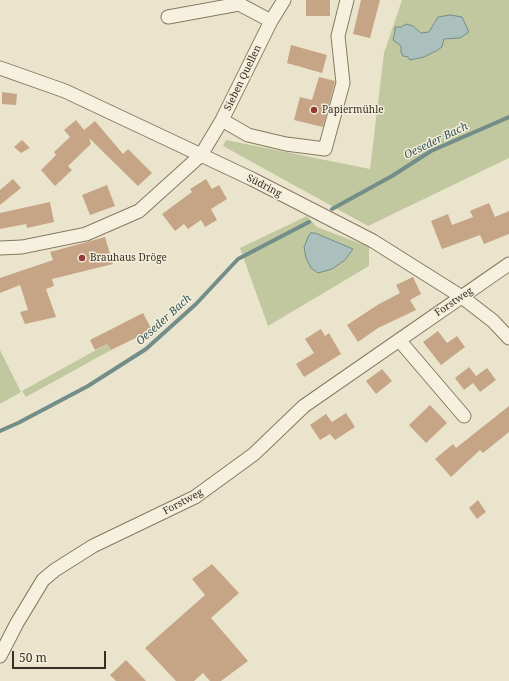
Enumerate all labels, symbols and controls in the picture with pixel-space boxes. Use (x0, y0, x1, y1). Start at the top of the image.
street label: Sieben Quellen (222, 43, 264, 113)
place label: Papiermühle (322, 104, 384, 116)
marker: Papiermühle (309, 105, 319, 115)
water label: Oeseder Bach (402, 120, 470, 162)
street label: Südring (244, 172, 284, 200)
place label: Brauhaus Dröge (90, 252, 167, 264)
marker: Brauhaus Dröge (77, 253, 87, 263)
street label: Forstweg (433, 285, 475, 319)
water label: Oeseder Bach (134, 292, 194, 348)
street label: Forstweg (161, 487, 205, 517)
scale bar (14, 643, 108, 669)
text: 50 m (19, 649, 47, 666)

